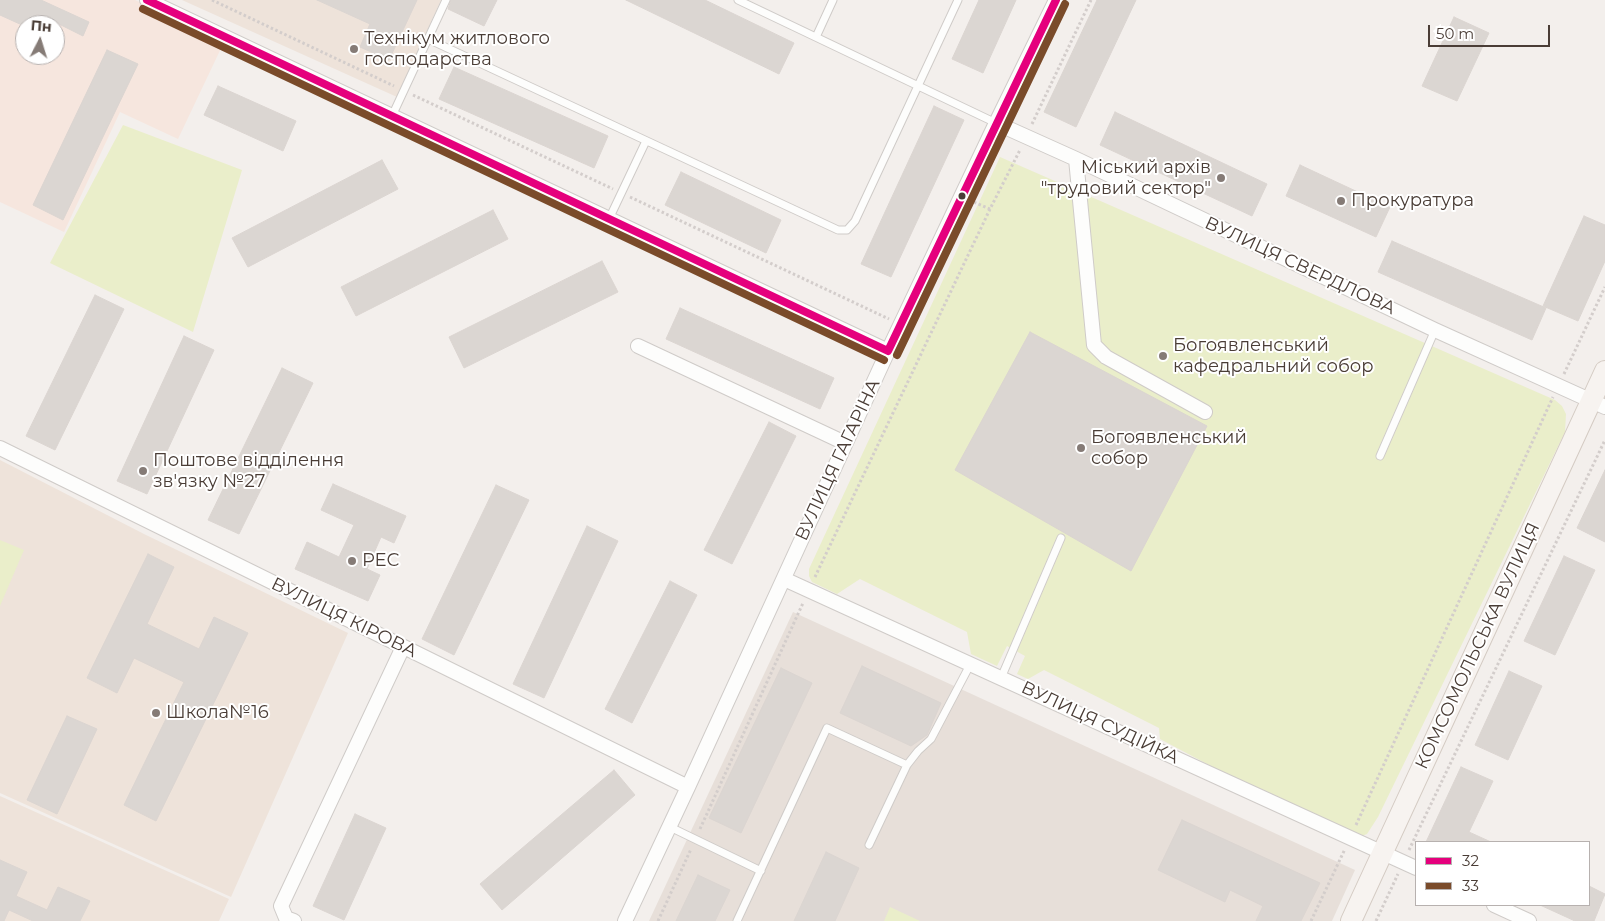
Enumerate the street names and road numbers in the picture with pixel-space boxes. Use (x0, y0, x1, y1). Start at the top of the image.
street label: ВУЛИЦЯ СВЕРДЛОВА (1201, 212, 1399, 320)
street label: ВУЛИЦЯ ГАГАРІНА (791, 376, 885, 544)
street label: КОМСОМОЛЬСЬКА ВУЛИЦЯ (1411, 519, 1545, 773)
street label: ВУЛИЦЯ КІРОВА (268, 573, 420, 663)
street label: ВУЛИЦЯ СУДІЙКА (1018, 677, 1182, 769)

